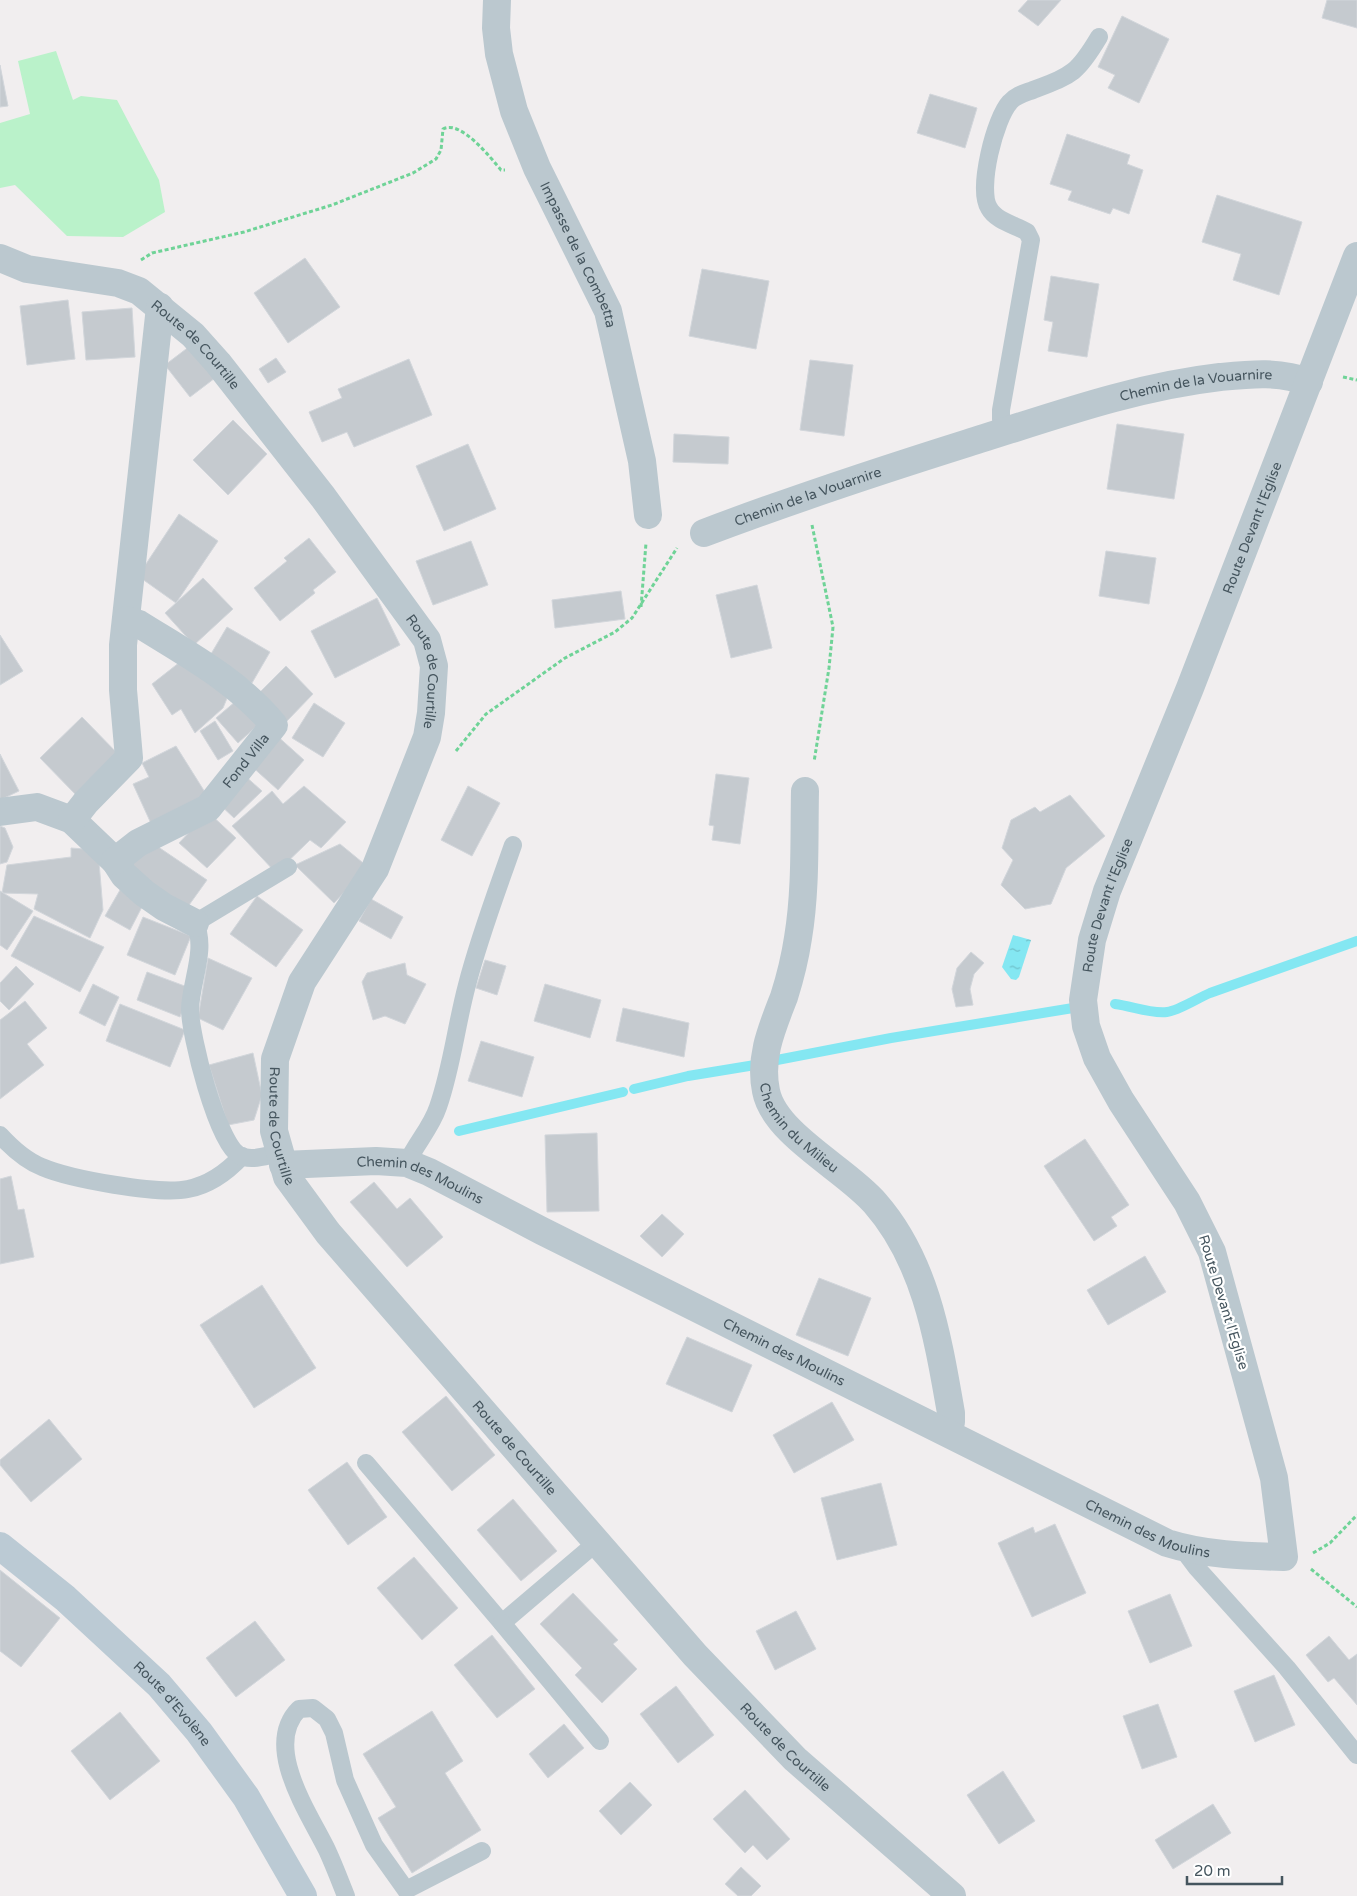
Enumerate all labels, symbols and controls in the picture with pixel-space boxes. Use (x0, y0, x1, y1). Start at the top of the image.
street label: Impasse de la Combetta (536, 179, 620, 329)
street label: Route de Courtille (148, 296, 244, 393)
street label: Chemin de la Vouarnire (1118, 366, 1273, 405)
street label: Route Devant l'Eglise (1219, 459, 1286, 596)
street label: Chemin de la Vouarnire (732, 463, 884, 530)
street label: Route de Courtille (402, 611, 443, 730)
street label: Fond Villa (219, 730, 273, 792)
street label: Route Devant l'Eglise (1079, 836, 1137, 974)
street label: Route de Courtille (265, 1067, 298, 1189)
street label: Chemin du Milieu (756, 1081, 842, 1177)
street label: Chemin des Moulins (356, 1153, 486, 1208)
street label: Route Devant l'Eglise (1195, 1233, 1252, 1372)
street label: Chemin des Moulins (720, 1315, 848, 1390)
street label: Route de Courtille (469, 1397, 560, 1499)
street label: Chemin des Moulins (1082, 1496, 1212, 1561)
street label: Route d'Evolène (130, 1658, 214, 1750)
street label: Route de Courtille (736, 1699, 834, 1795)
scale bar (1187, 1854, 1282, 1886)
text: 20 m (1194, 1862, 1231, 1880)

